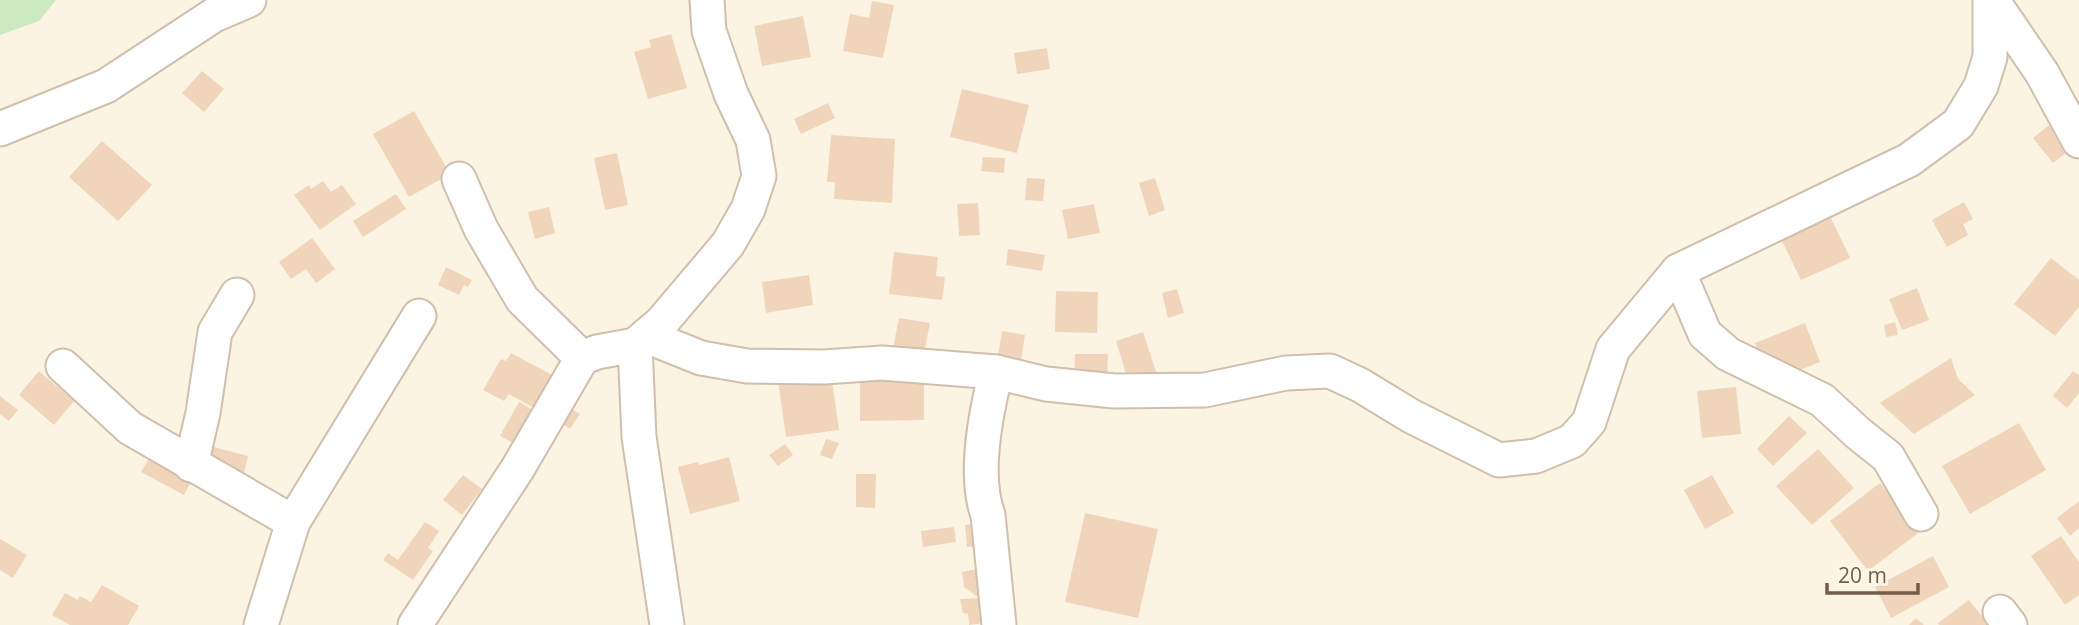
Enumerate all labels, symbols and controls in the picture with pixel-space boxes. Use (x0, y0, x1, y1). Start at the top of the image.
scale bar (1827, 552, 1918, 596)
text: 20 m (1838, 561, 1887, 589)

